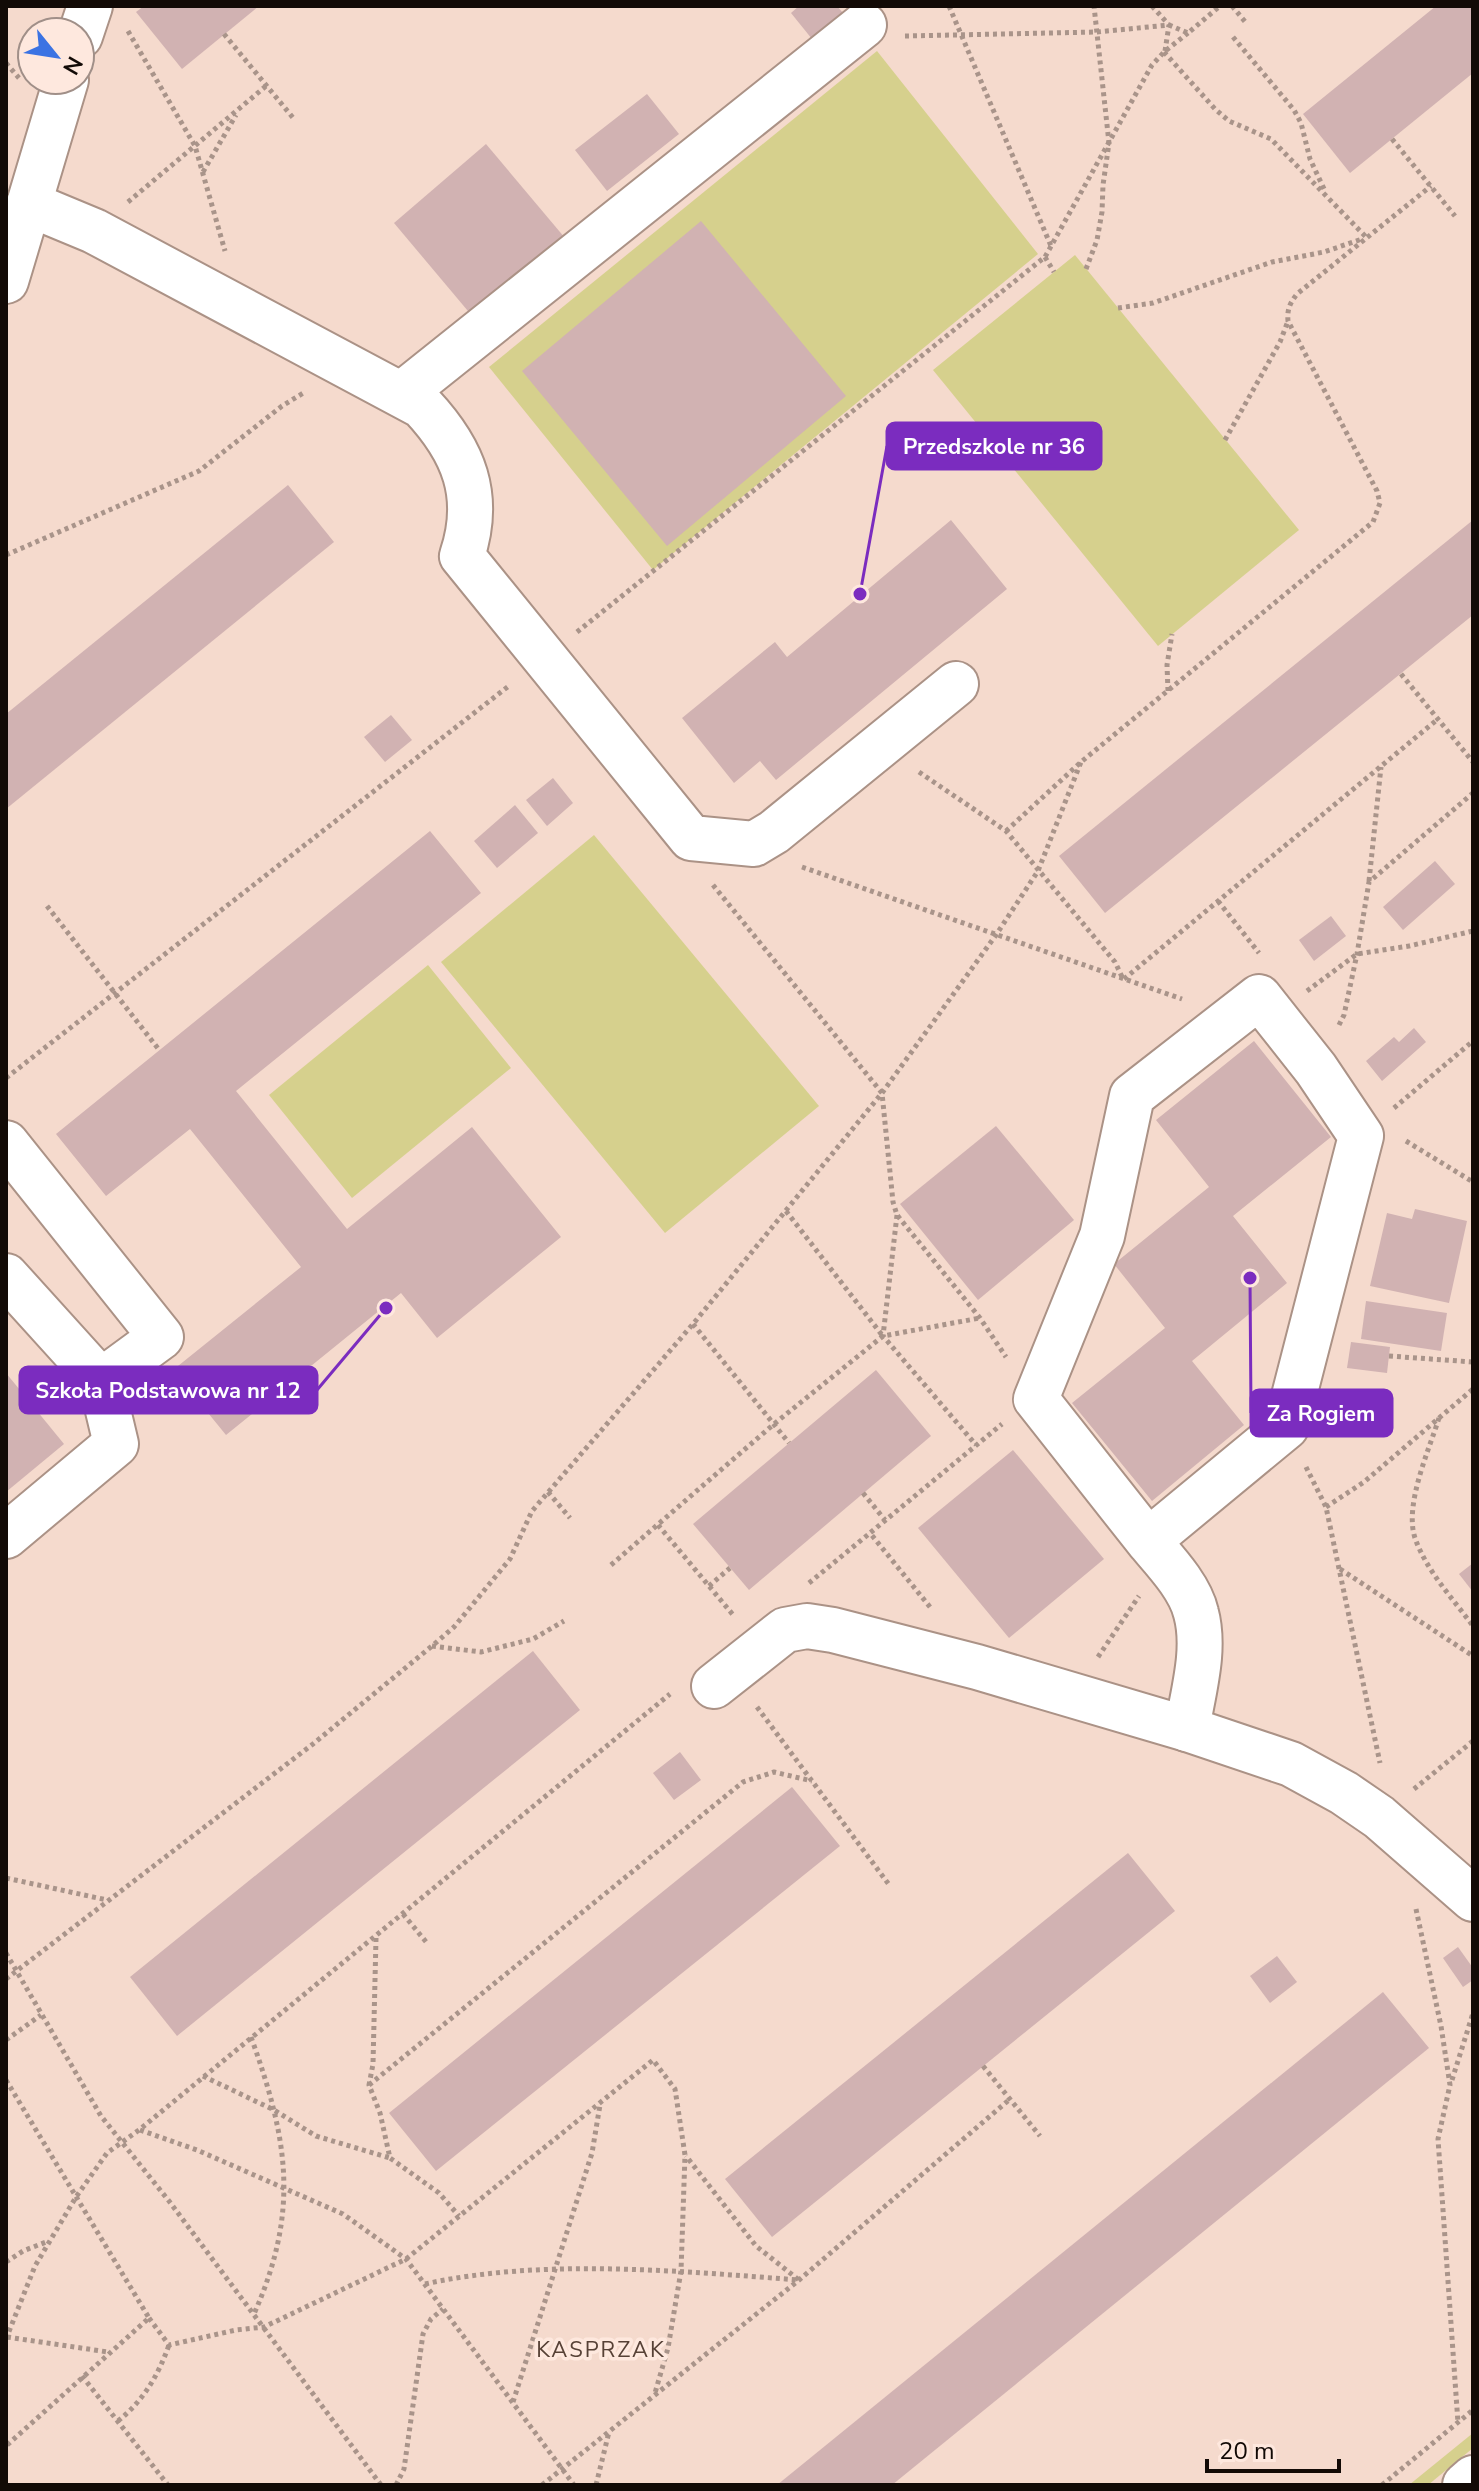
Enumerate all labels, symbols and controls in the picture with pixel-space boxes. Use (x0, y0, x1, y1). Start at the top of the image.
north arrow (16, 16, 96, 96)
text: N (55, 51, 90, 80)
callout: Przedszkole nr 36 (887, 423, 1101, 469)
text: Przedszkole nr 36 (903, 432, 1085, 462)
callout: Szkoła Podstawowa nr 12 (20, 1367, 317, 1413)
text: Szkoła Podstawowa nr 12 (35, 1376, 301, 1406)
callout: Za Rogiem (1251, 1390, 1392, 1436)
text: Za Rogiem (1267, 1399, 1375, 1429)
district label: KASPRZAK (536, 2335, 666, 2365)
scale bar (1207, 2423, 1339, 2473)
text: 20 m (1219, 2435, 1275, 2467)

